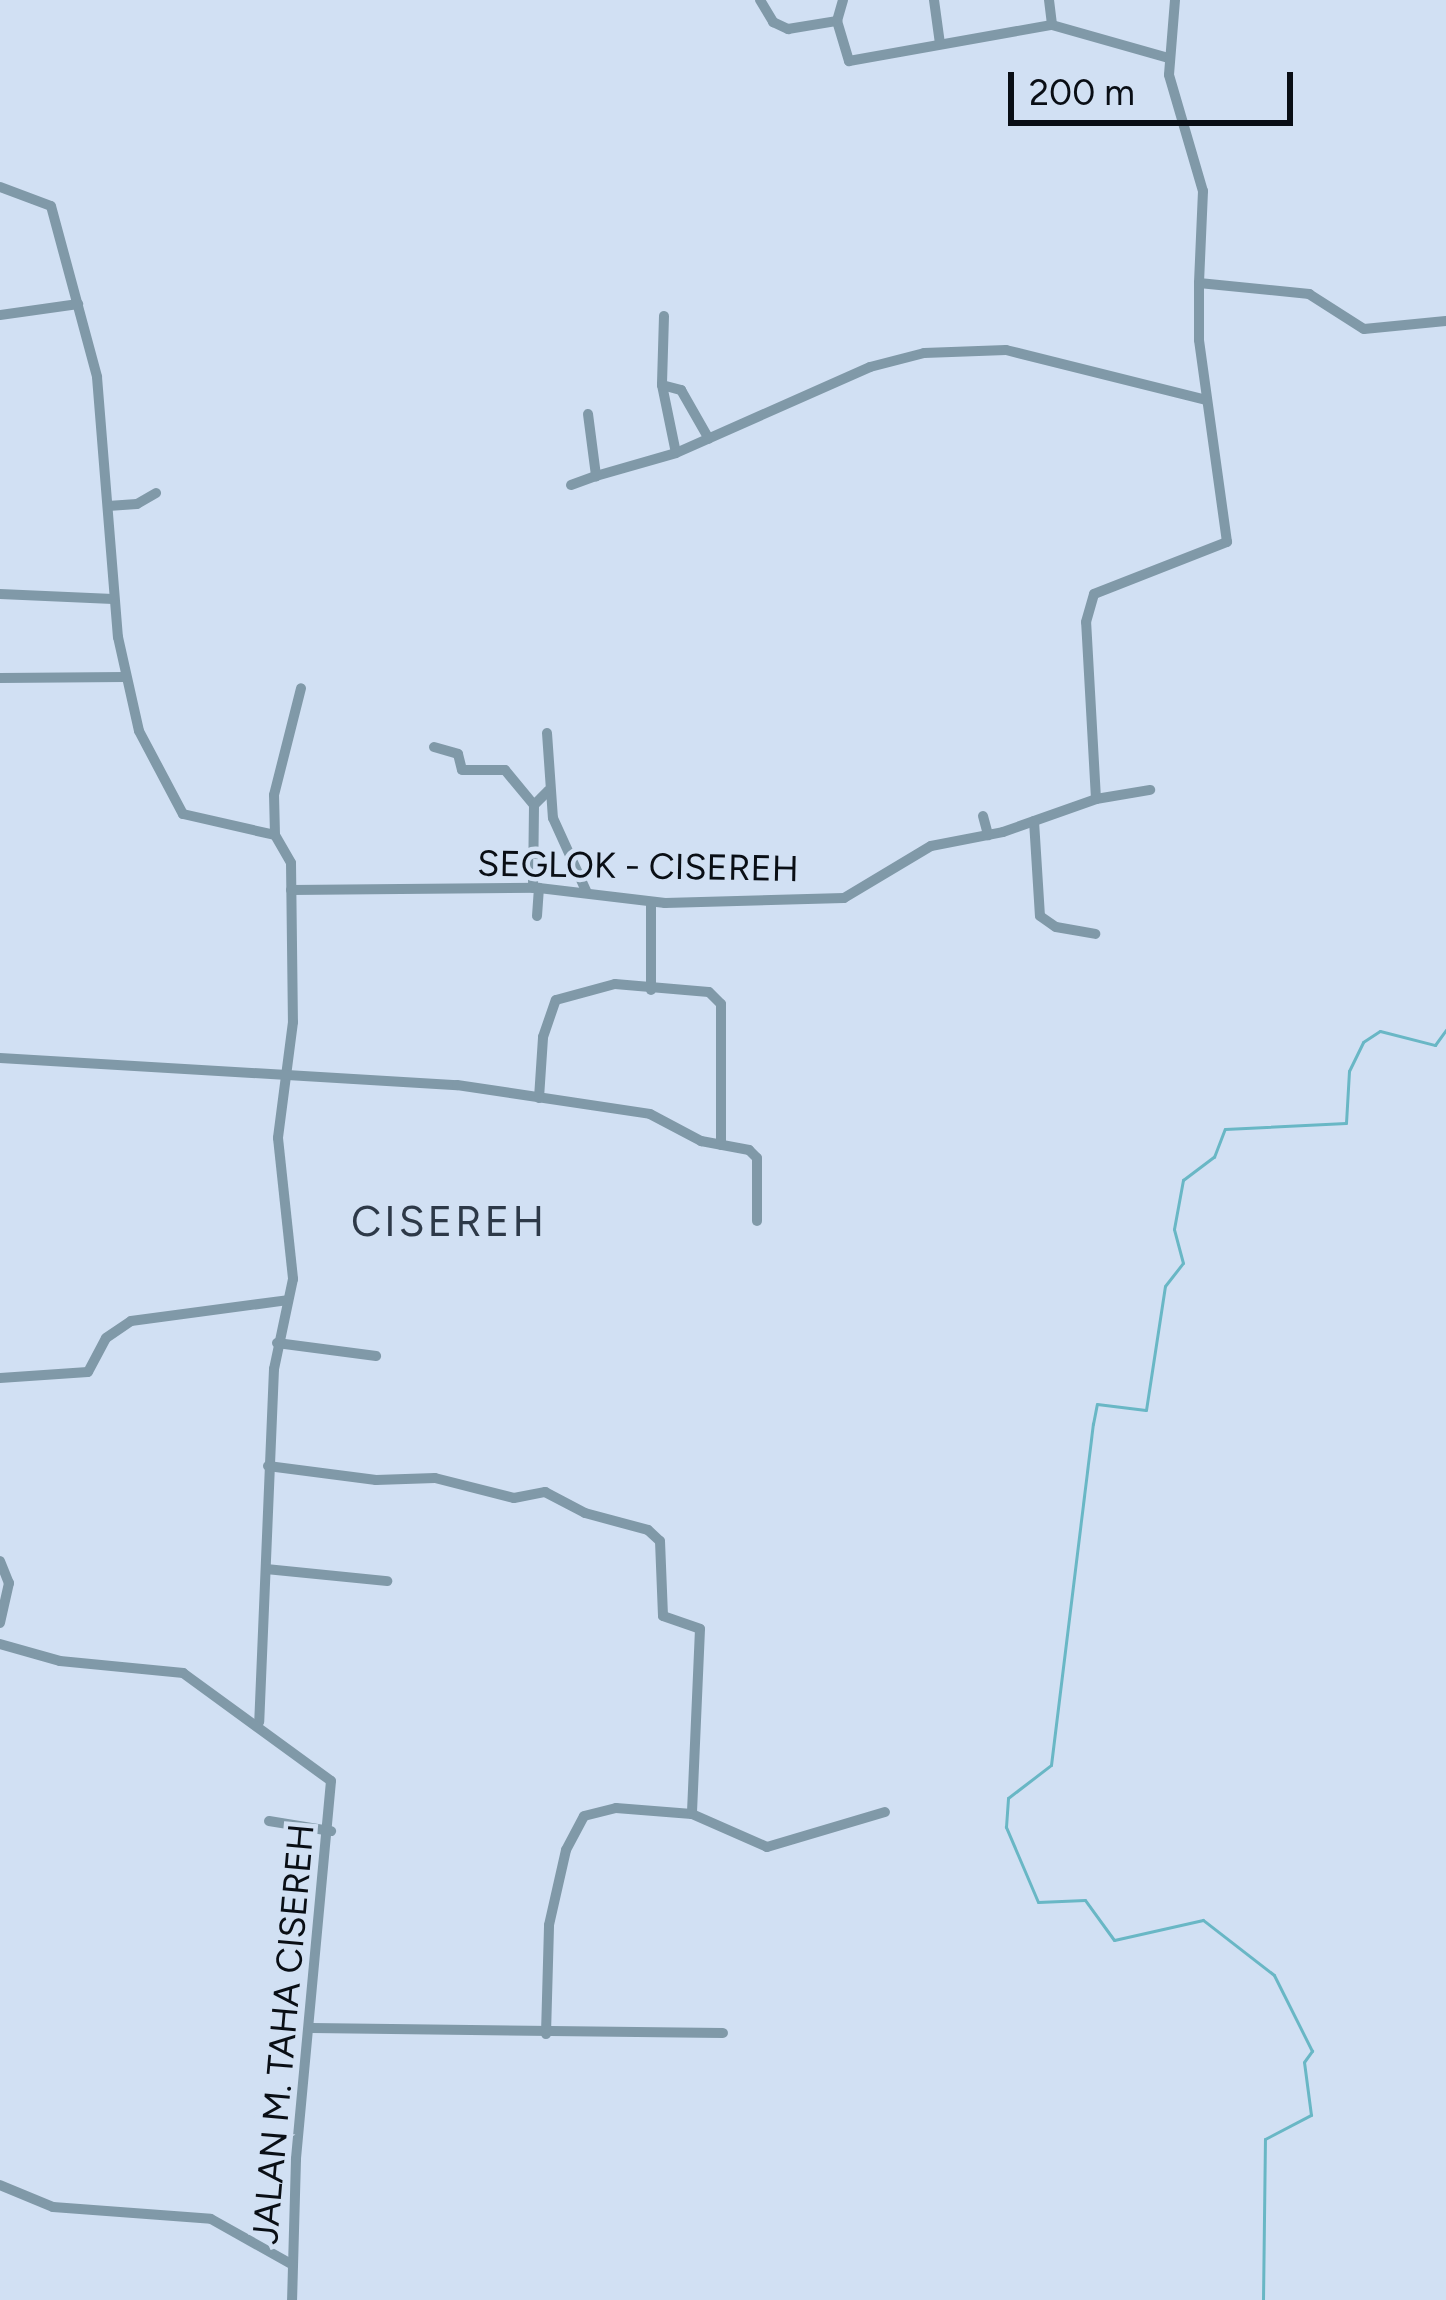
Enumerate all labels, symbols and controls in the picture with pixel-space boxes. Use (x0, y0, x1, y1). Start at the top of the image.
scale bar (1014, 48, 1299, 122)
text: 200 m (1029, 71, 1135, 114)
street label: SEGLOK - CISEREH (477, 842, 799, 890)
district label: CISEREH (351, 1197, 547, 1247)
street label: JALAN M. TAHA CISEREH (243, 1822, 323, 2246)

